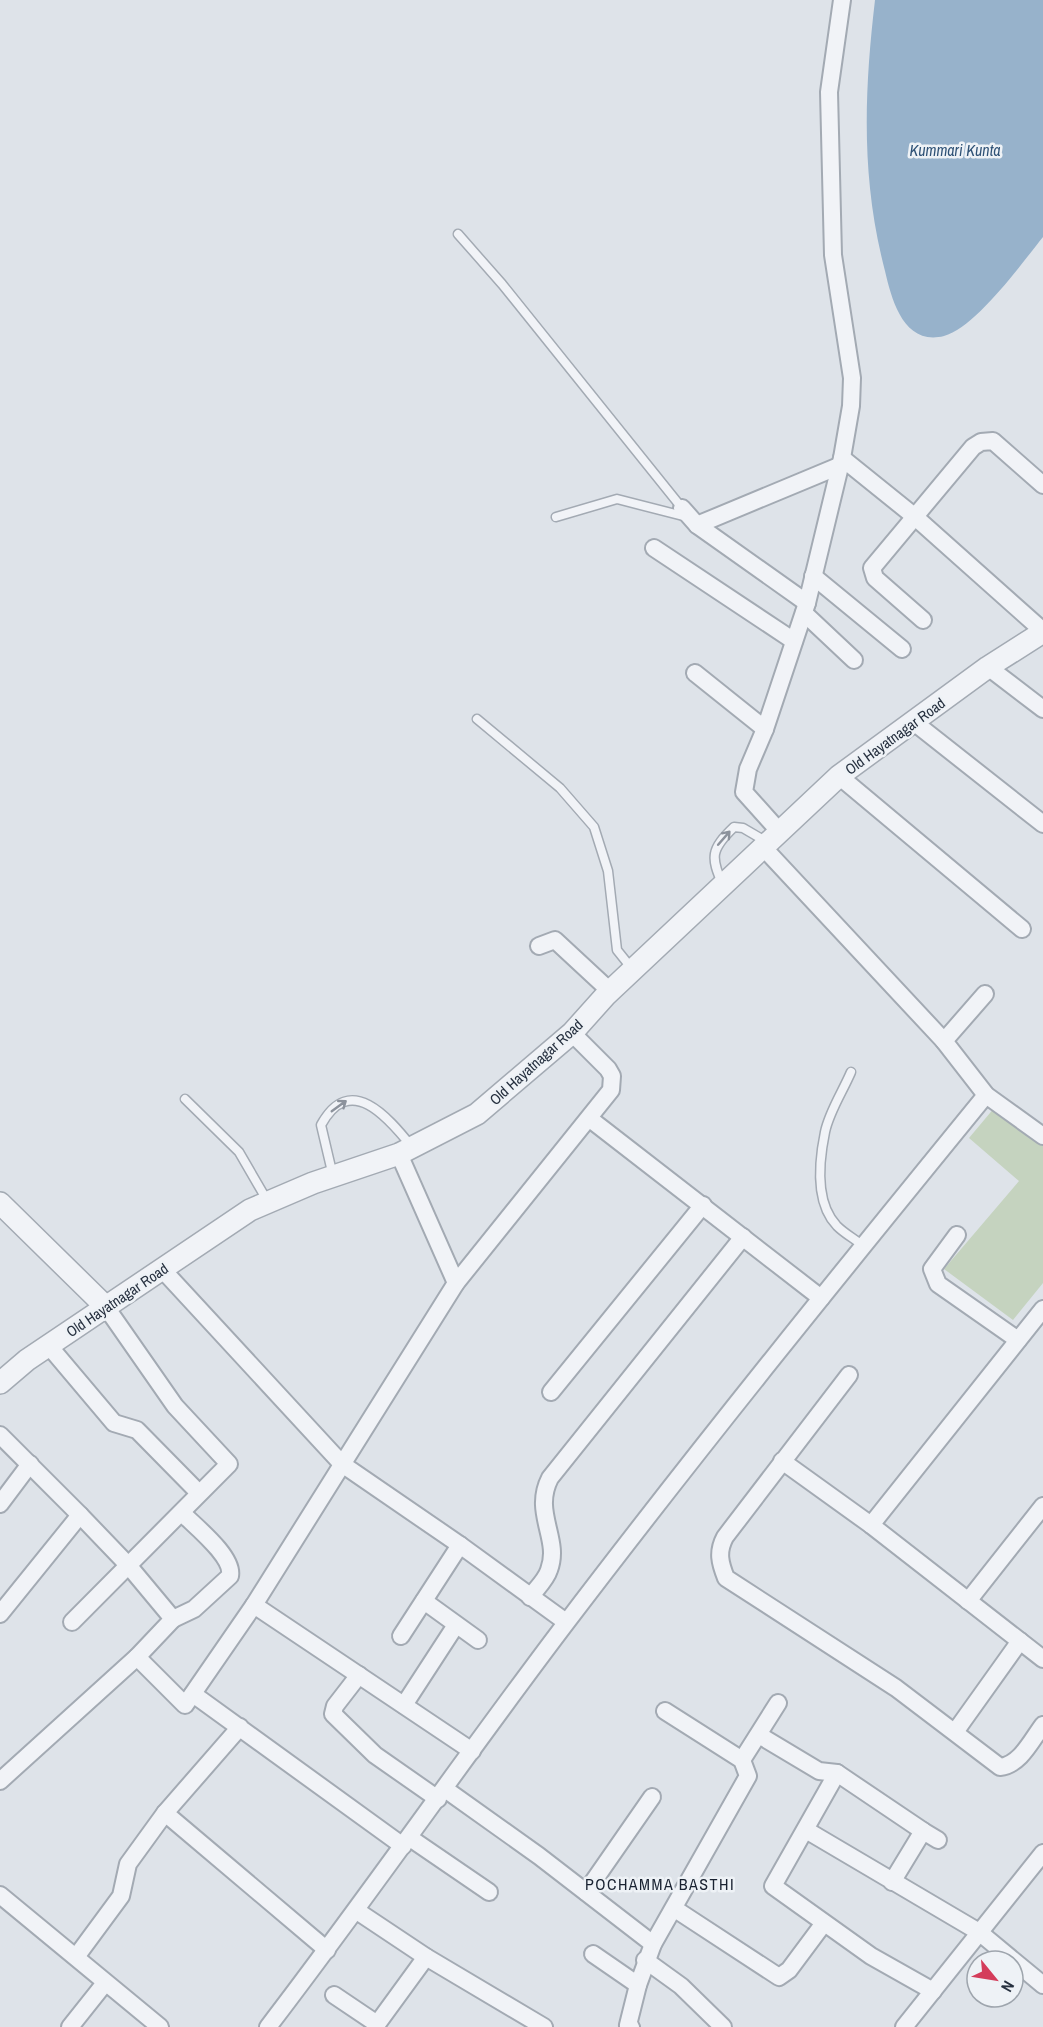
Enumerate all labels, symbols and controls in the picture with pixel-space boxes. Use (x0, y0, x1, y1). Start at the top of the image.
water label: Kummari Kunta (909, 139, 1001, 161)
street label: Old Hayatnagar Road (841, 693, 949, 779)
one-way arrow (717, 830, 730, 846)
street label: Old Hayatnagar Road (485, 1014, 587, 1110)
one-way arrow (331, 1100, 347, 1113)
street label: Old Hayatnagar Road (62, 1258, 172, 1342)
district label: POCHAMMA BASTHI (585, 1873, 735, 1895)
north arrow (965, 1949, 1025, 2009)
text: N (996, 1977, 1020, 1996)

